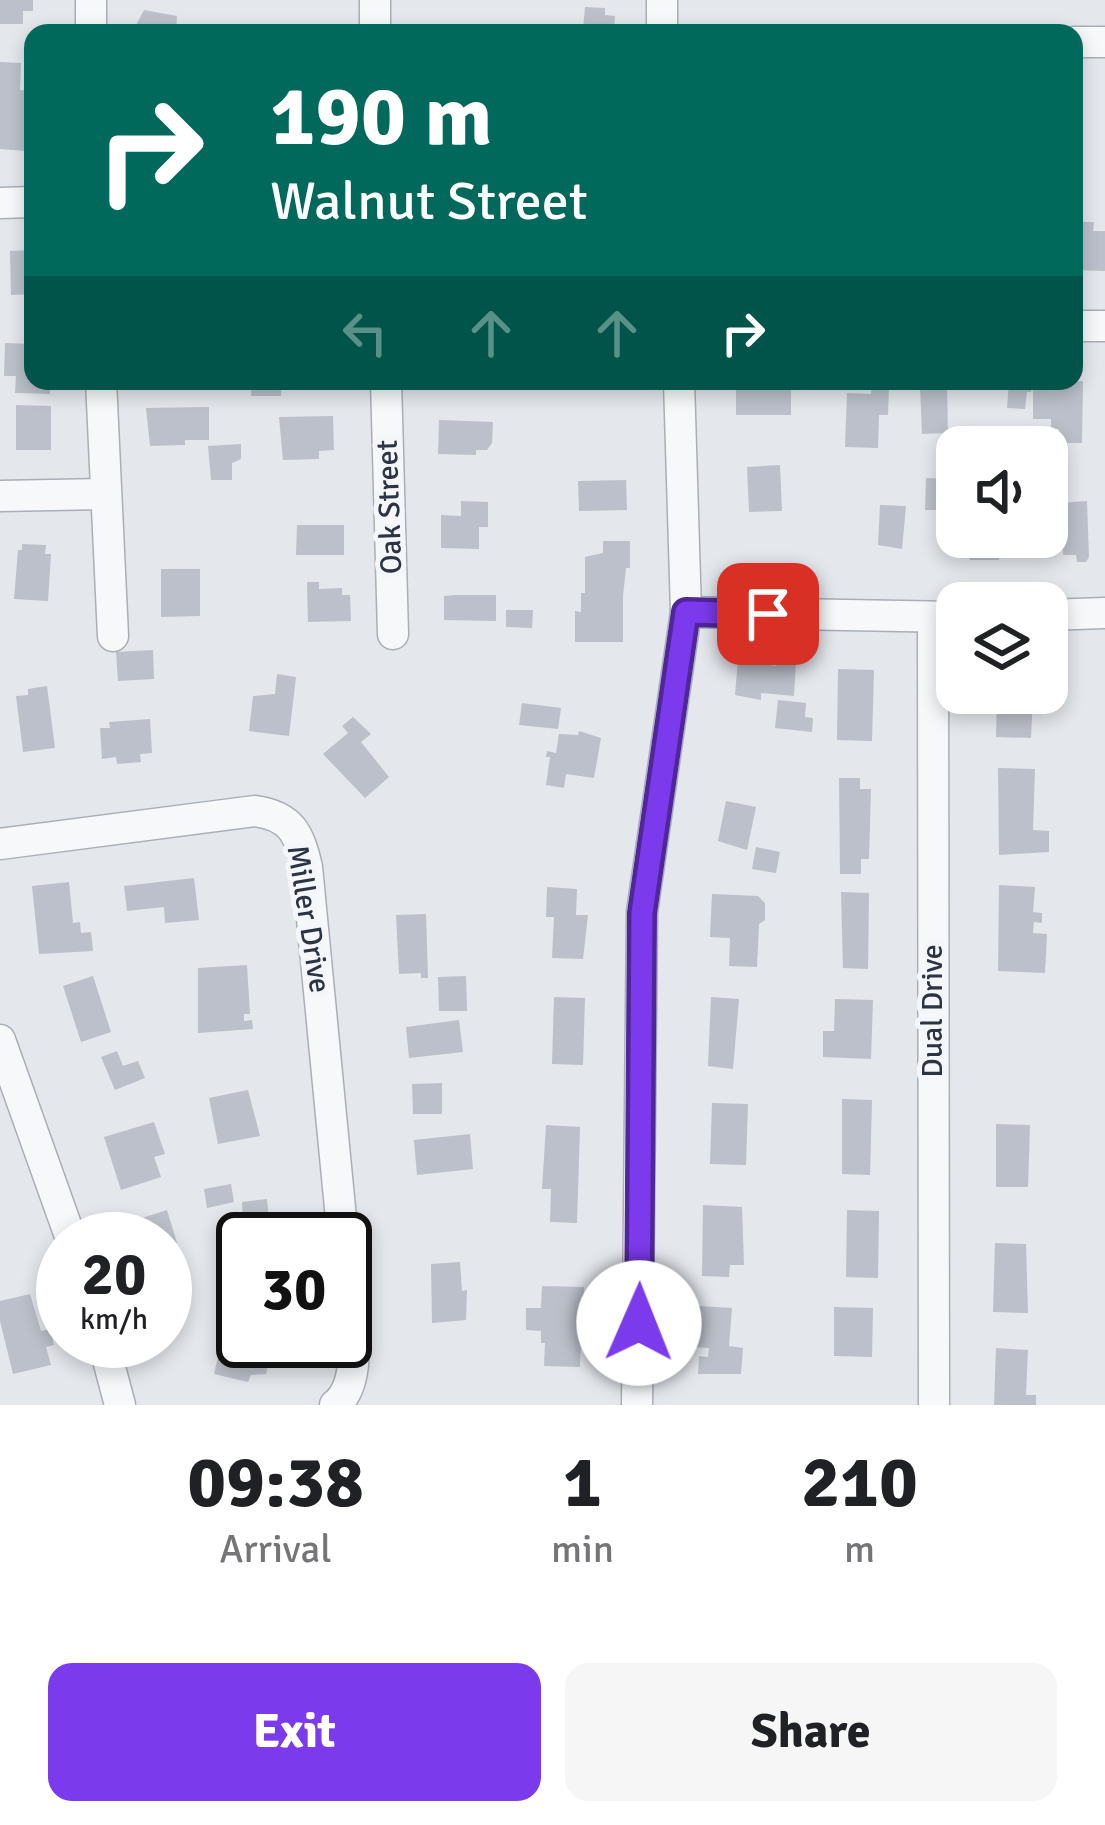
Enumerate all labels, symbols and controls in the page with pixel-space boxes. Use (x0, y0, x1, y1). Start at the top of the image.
text: 190 m (270, 65, 492, 169)
icon: right (72, 72, 228, 228)
text: Walnut Street (270, 168, 588, 235)
icon: left (332, 300, 398, 366)
icon: ahead (458, 300, 524, 366)
icon: ahead (584, 300, 650, 366)
icon: right (710, 300, 776, 366)
map controls (936, 426, 1068, 714)
button: sound (936, 426, 1068, 558)
street label: Oak Street (369, 439, 410, 575)
pin (717, 563, 819, 665)
icon: arrive (735, 581, 801, 647)
button: layers (936, 582, 1068, 714)
street label: Miller Drive (279, 843, 338, 996)
street label: Dual Drive (914, 944, 951, 1078)
speed limit sign: 30 (216, 1212, 372, 1368)
text: 20 (82, 1238, 146, 1312)
position arrow (576, 1260, 702, 1386)
text: km/h (80, 1301, 148, 1338)
text: 09:38 (187, 1438, 364, 1527)
text: 1 (563, 1438, 602, 1527)
text: 210 (801, 1438, 918, 1527)
text: Arrival (219, 1525, 332, 1573)
text: min (551, 1525, 614, 1573)
text: m (844, 1525, 875, 1573)
button: Exit (48, 1663, 541, 1801)
button: Share (565, 1663, 1057, 1801)

